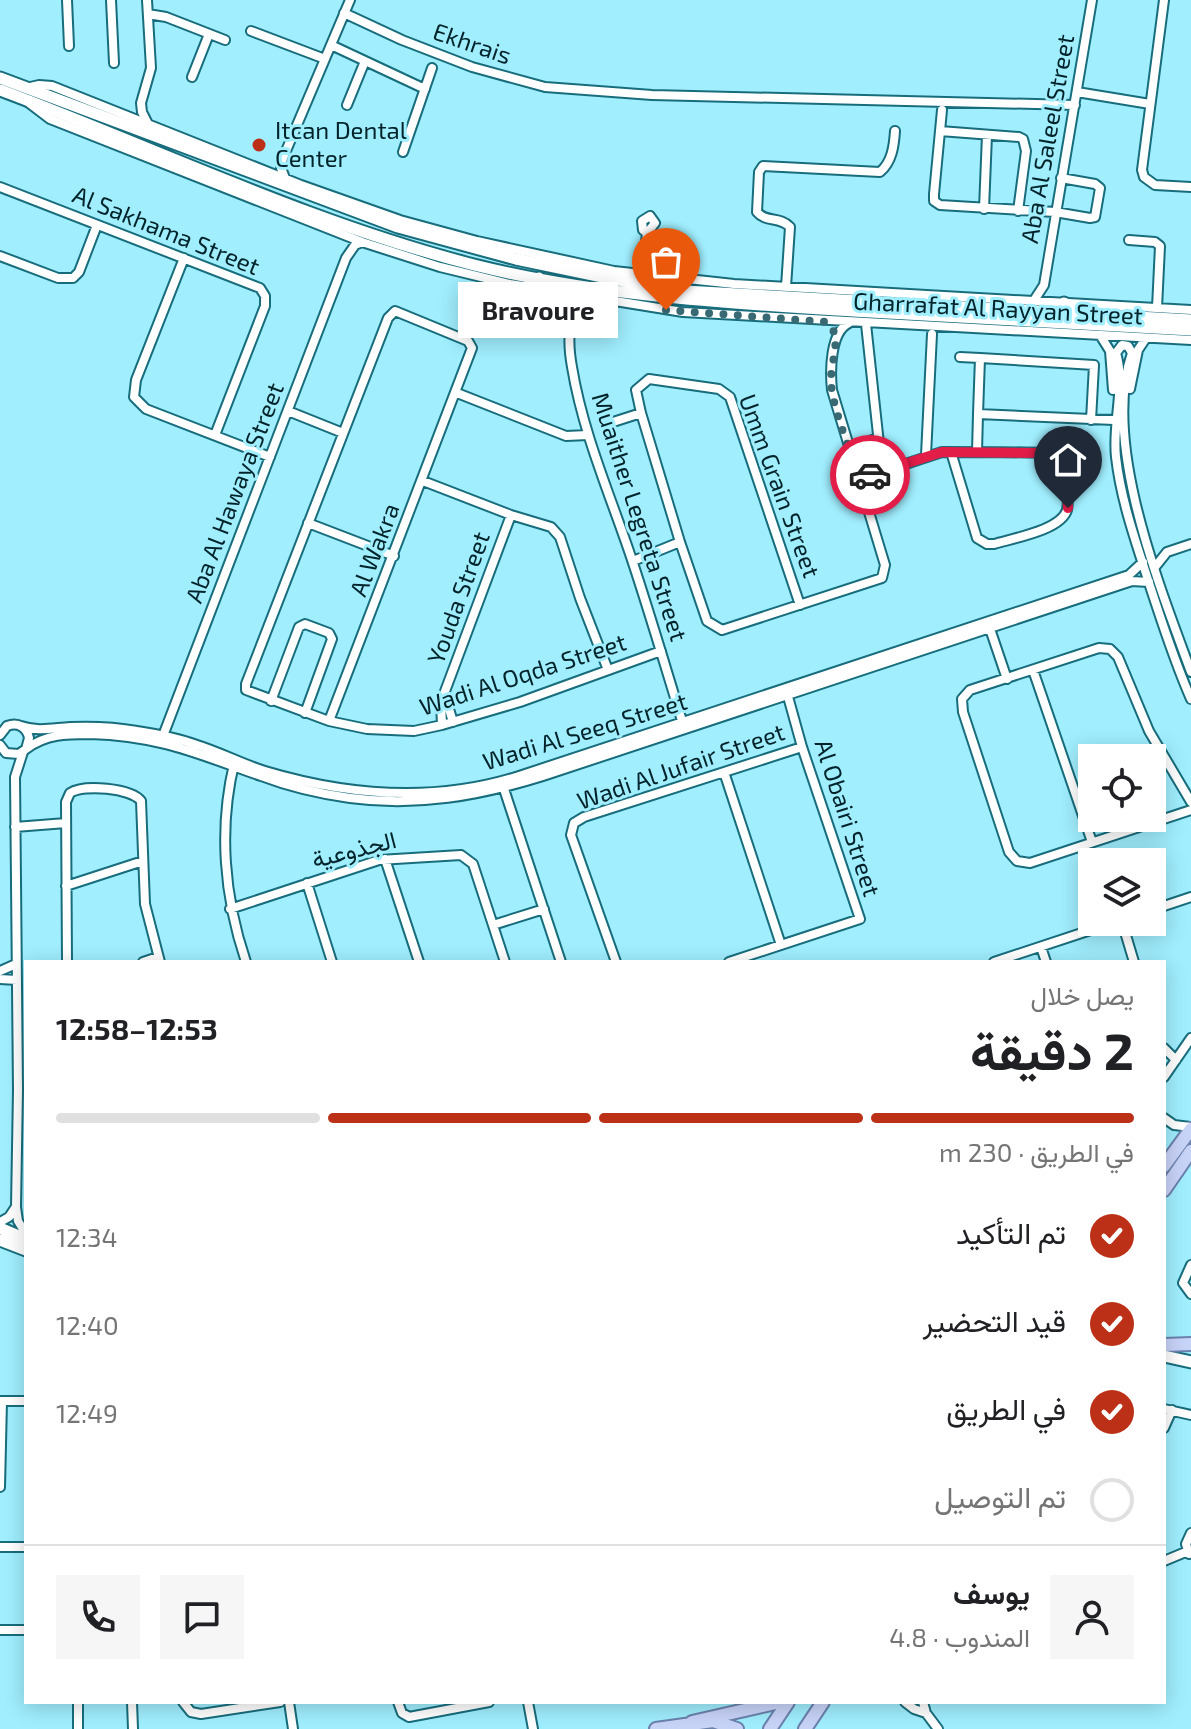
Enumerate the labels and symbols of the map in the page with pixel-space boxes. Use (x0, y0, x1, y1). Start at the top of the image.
street label: Ekhrais (430, 16, 515, 69)
street label: Aba Al Saleel Street (1014, 32, 1079, 245)
place label: Itcan Dental Center (275, 115, 407, 172)
marker: Itcan Dental Center (250, 136, 268, 154)
street label: Al Sakhama Street (69, 179, 264, 280)
pin (632, 228, 700, 310)
callout: Bravoure (458, 282, 618, 338)
street label: Gharrafat Al Rayyan Street (852, 285, 1144, 330)
street label: Aba Al Hawaya Street (178, 378, 289, 607)
street label: Muaither Legreta Street (587, 389, 694, 644)
street label: Umm Grain Street (734, 390, 827, 581)
pin (1034, 426, 1102, 508)
courier (830, 435, 910, 515)
street label: Al Wakra (343, 499, 405, 600)
street label: Youda Street (420, 528, 495, 667)
street label: Wadi Al Oqda Street (416, 626, 630, 721)
street label: Wadi Al Seeq Street (479, 686, 690, 775)
street label: Wadi Al Jufair Street (573, 716, 788, 815)
street label: Al Obairi Street (809, 735, 887, 900)
street label: الجذوعية (308, 824, 399, 875)

